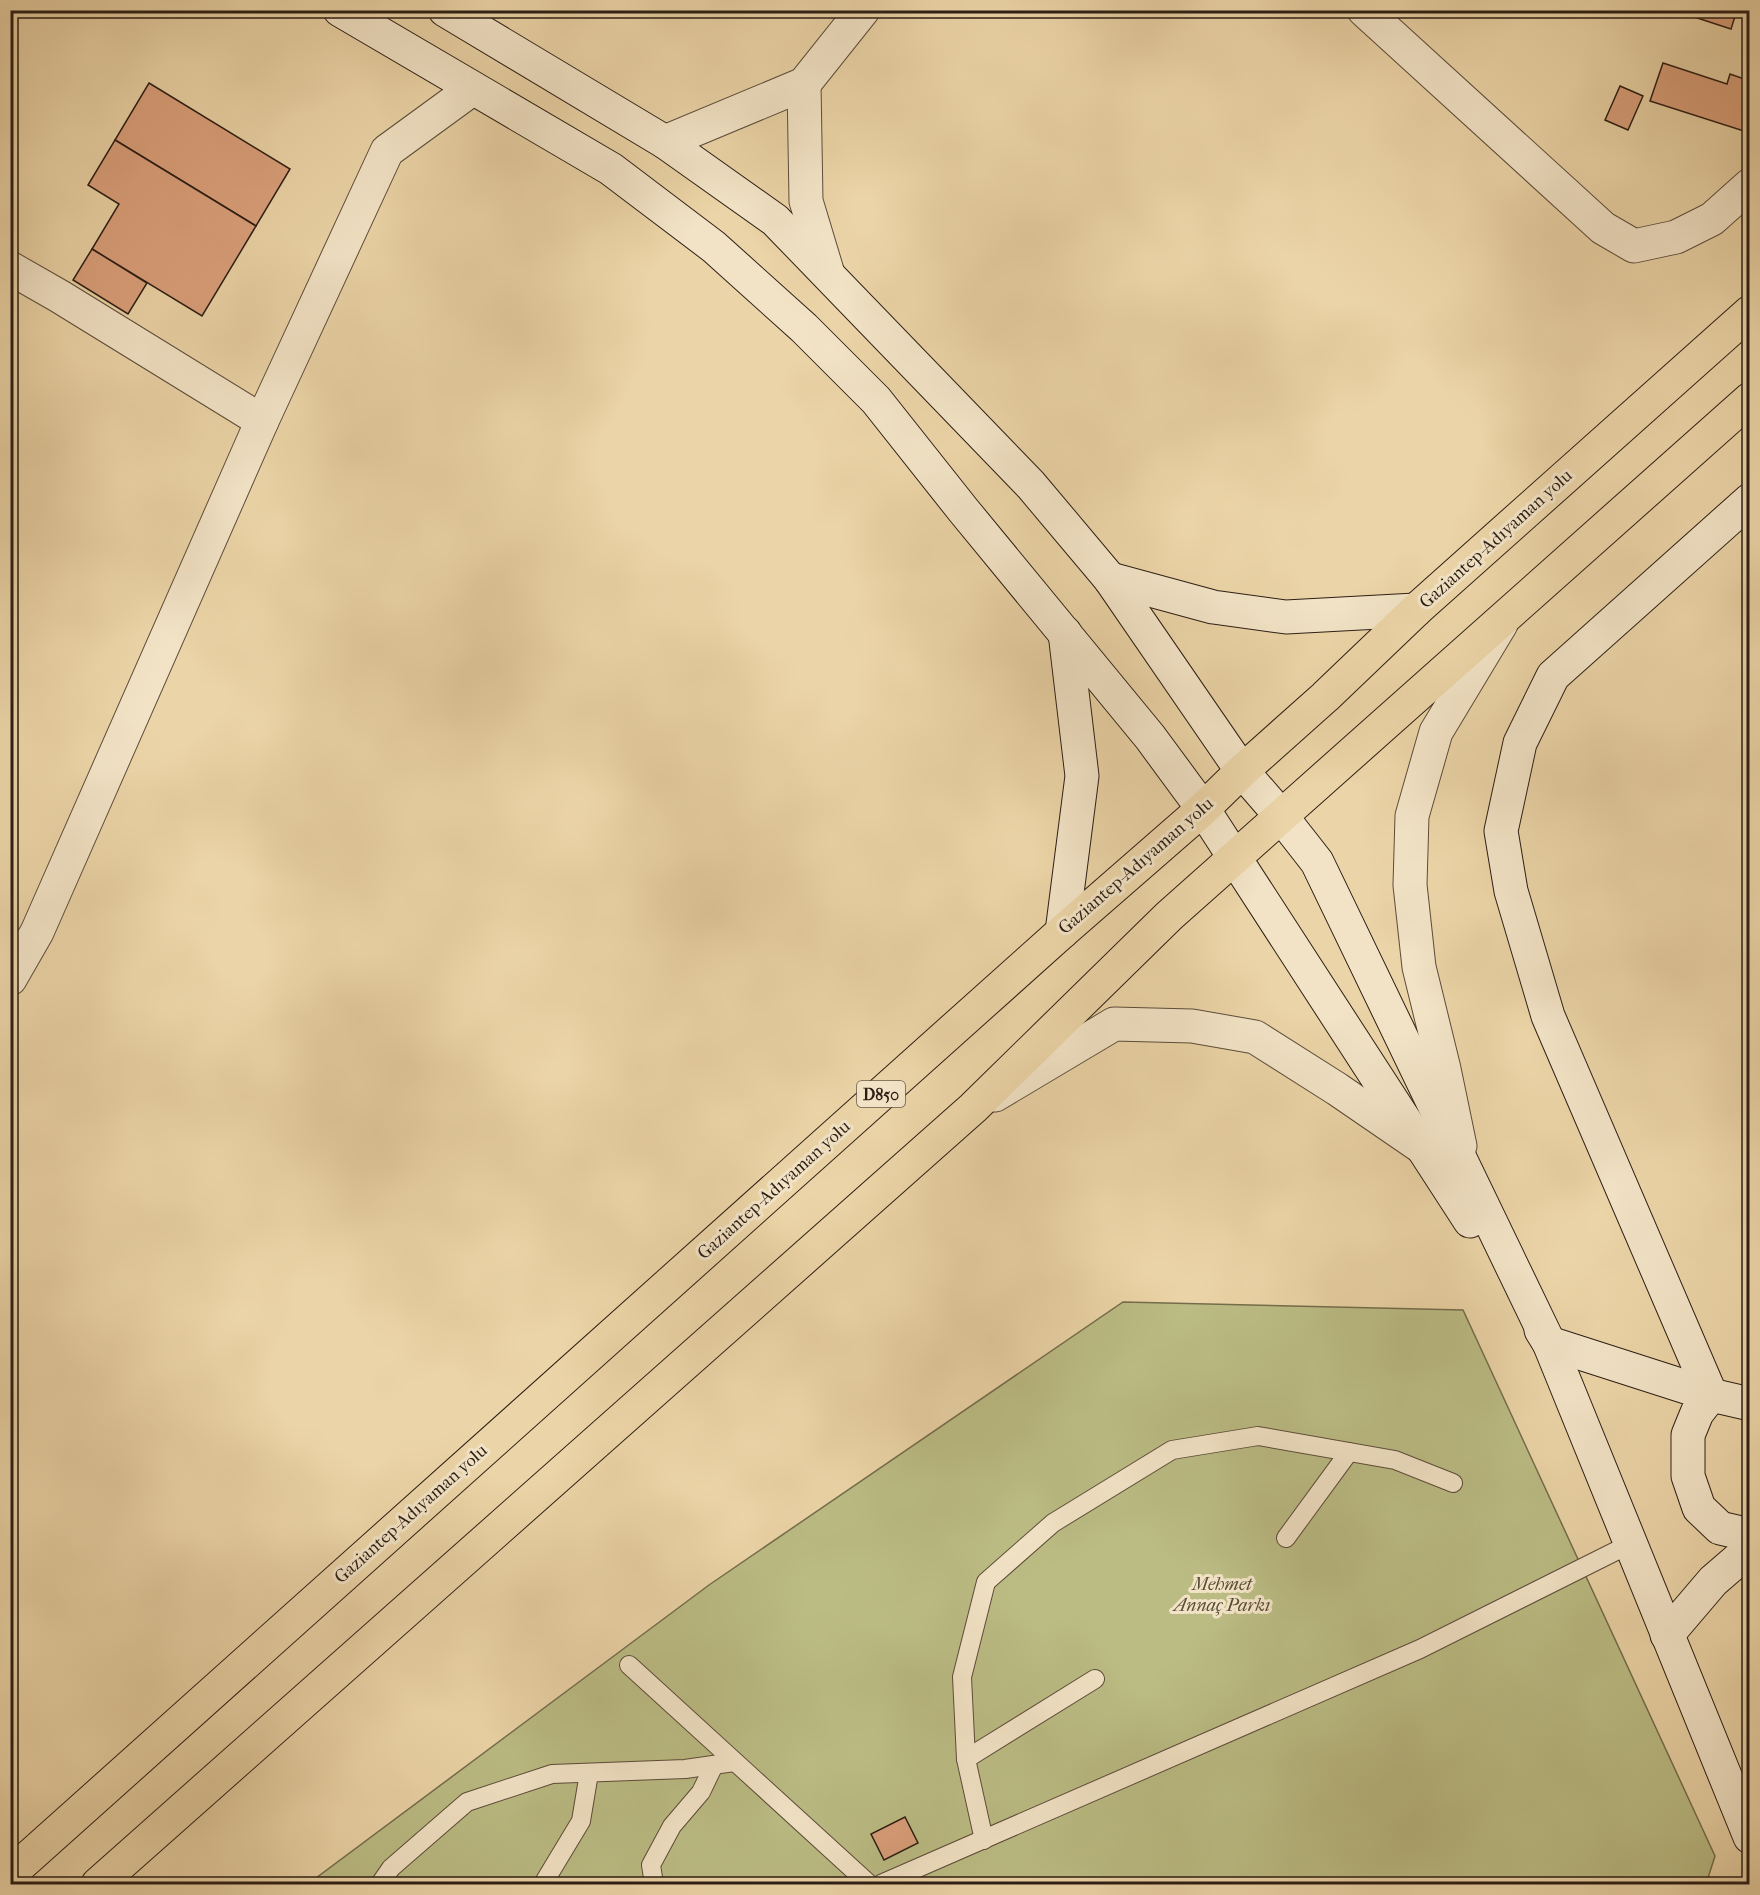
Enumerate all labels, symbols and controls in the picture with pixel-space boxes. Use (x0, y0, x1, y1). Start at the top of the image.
street label: Gaziantep-Adıyaman yolu (1415, 465, 1577, 613)
street label: Gaziantep-Adıyaman yolu (1054, 793, 1218, 939)
road number: D850 (857, 1081, 905, 1107)
street label: Gaziantep-Adıyaman yolu (693, 1116, 855, 1264)
street label: Gaziantep-Adıyaman yolu (330, 1440, 492, 1588)
park label: Mehmet Annaç Parkı (1172, 1574, 1270, 1616)

